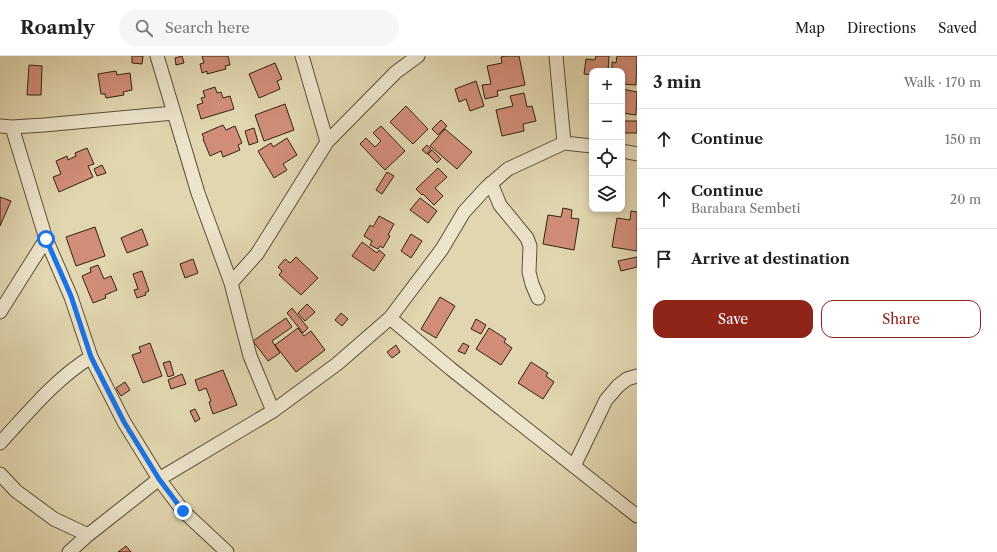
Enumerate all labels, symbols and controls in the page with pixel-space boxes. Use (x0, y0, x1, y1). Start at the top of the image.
search box (119, 10, 399, 46)
text: Roamly (20, 16, 95, 39)
icon: search (133, 17, 155, 39)
text: Search here (165, 18, 250, 37)
text: Map (795, 19, 825, 37)
text: Directions (847, 19, 916, 37)
text: Saved (938, 19, 977, 37)
map controls (589, 68, 625, 212)
button: + (589, 68, 625, 104)
text: 3 min (653, 72, 702, 92)
text: Walk · 170 m (904, 74, 981, 90)
button: − (589, 104, 625, 140)
icon: ahead (653, 128, 675, 150)
text: Continue (691, 129, 763, 148)
text: 150 m (945, 131, 981, 147)
button: locate (589, 140, 625, 176)
button: layers (589, 176, 625, 212)
text: Continue (691, 181, 763, 200)
icon: ahead (653, 188, 675, 210)
text: 20 m (950, 191, 981, 207)
text: Barabara Sembeti (691, 200, 800, 216)
route start (37, 230, 55, 248)
icon: arrive (653, 248, 675, 270)
text: Arrive at destination (691, 249, 850, 268)
button: Save (653, 300, 813, 338)
button: Share (821, 300, 981, 338)
route end (174, 502, 192, 520)

